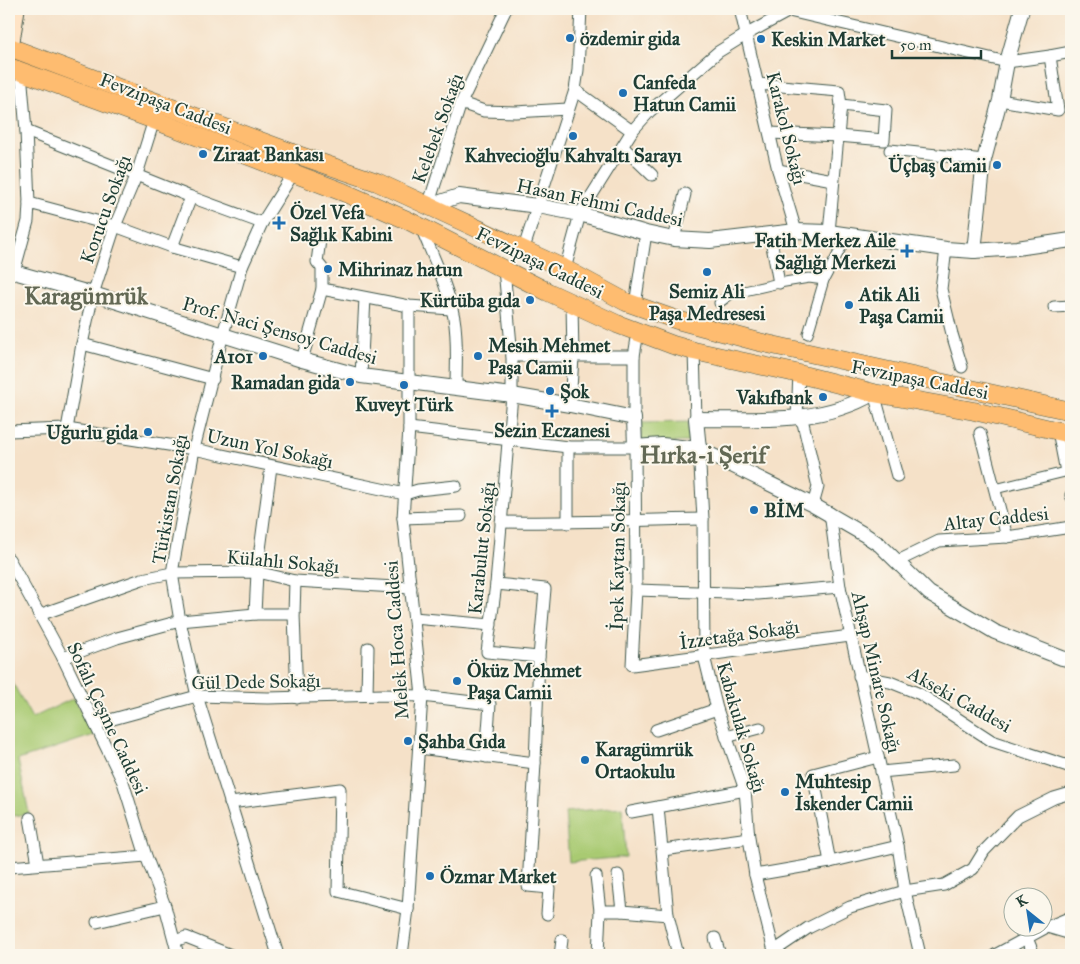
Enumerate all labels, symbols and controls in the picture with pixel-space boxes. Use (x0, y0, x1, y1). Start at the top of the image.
place label: özdemir gida (580, 27, 681, 51)
place label: Keskin Market (771, 28, 886, 51)
scale bar (892, 28, 981, 60)
marker: özdemir gida (564, 32, 576, 44)
marker: Keskin Market (755, 33, 767, 45)
text: 50 m (900, 36, 932, 54)
street label: Fevzipaşa Caddesi (96, 68, 235, 139)
street label: Karakol Sokağı (760, 69, 812, 187)
street label: Kelebek Sokağı (407, 70, 469, 187)
place label: Canfeda Hatun Camii (633, 71, 737, 116)
marker: Canfeda Hatun Camii (617, 87, 629, 99)
marker: Kahvecioğlu Kahvaltı Sarayı (567, 130, 579, 142)
place label: Ziraat Bankası (213, 143, 325, 166)
place label: Kahvecioğlu Kahvaltı Sarayı (464, 144, 683, 168)
marker: Ziraat Bankası (197, 148, 209, 160)
street label: Korucu Sokağı (75, 152, 137, 267)
place label: Üçbaş Camii (888, 153, 988, 178)
marker: Üçbaş Camii (991, 159, 1003, 171)
street label: Hasan Fehmi Caddesi (515, 174, 685, 231)
place label: Özel Vefa Sağlık Kabini (290, 200, 393, 247)
marker: Özel Vefa Sağlık Kabini (272, 216, 286, 230)
street label: Fevzipaşa Caddesi (472, 221, 608, 303)
place label: Fatih Merkez Aile Sağlığı Merkezi (755, 229, 897, 275)
marker: Fatih Merkez Aile Sağlığı Merkezi (900, 244, 914, 258)
place label: Mihrinaz hatun (338, 258, 463, 281)
marker: Mihrinaz hatun (322, 263, 334, 275)
marker: Semiz Ali Paşa Medresesi (701, 266, 713, 278)
place label: Semiz Ali Paşa Medresesi (649, 280, 766, 326)
district label: Karagümrük (24, 281, 149, 311)
place label: Atik Ali Paşa Camii (857, 283, 945, 329)
place label: Kürtüba gıda (420, 289, 521, 313)
street label: Prof. Naci Şensoy Caddesi (180, 292, 380, 369)
marker: Kürtüba gıda (524, 294, 536, 306)
marker: Atik Ali Paşa Camii (843, 299, 855, 311)
place label: Mesih Mehmet Paşa Camii (488, 334, 611, 380)
place label: A101 (212, 345, 253, 368)
marker: A101 (257, 350, 269, 362)
marker: Mesih Mehmet Paşa Camii (472, 350, 484, 362)
street label: Fevzipaşa Caddesi (849, 355, 991, 404)
place label: Ramadan gida (231, 371, 341, 395)
marker: Ramadan gida (344, 376, 356, 388)
marker: Kuveyt Türk (398, 379, 410, 391)
place label: Şok (560, 380, 591, 404)
marker: Şok (544, 385, 556, 397)
place label: Vakıfbank (735, 386, 814, 409)
marker: Vakıfbank (817, 391, 829, 403)
place label: Kuveyt Türk (355, 393, 454, 417)
marker: Sezin Eczanesi (546, 405, 558, 417)
place label: Sezin Eczanesi (494, 419, 611, 442)
place label: Uğurlu gida (46, 421, 139, 445)
street label: Uzun Yol Sokağı (204, 424, 335, 474)
marker: Uğurlu gida (142, 426, 154, 438)
street label: Türkistan Sokağı (147, 432, 193, 566)
district label: Hırka-i Şerif (640, 440, 770, 470)
street label: Karabulut Sokağı (463, 481, 501, 616)
street label: İpek Kaytan Sokağı (605, 481, 631, 631)
place label: BİM (764, 498, 805, 522)
street label: Altay Caddesi (941, 502, 1050, 536)
marker: BİM (748, 504, 760, 516)
street label: Külahlı Sokağı (226, 545, 340, 579)
street label: Melek Hoca Caddesi (379, 560, 414, 720)
street label: Ahşap Minare Sokağı (845, 588, 906, 756)
street label: İzzetağa Sokağı (678, 615, 801, 655)
street label: Sofalı Çeşme Caddesi (62, 638, 153, 798)
place label: Öküz Mehmet Paşa Camii (467, 658, 582, 705)
street label: Kabakulak Sokağı (711, 659, 771, 796)
street label: Akseki Caddesi (903, 661, 1015, 737)
street label: Gül Dede Sokağı (191, 669, 321, 695)
marker: Öküz Mehmet Paşa Camii (451, 675, 463, 687)
place label: Şahba Gıda (418, 730, 506, 754)
marker: Şahba Gıda (402, 735, 414, 747)
place label: Karagümrük Ortaokulu (595, 738, 694, 783)
marker: Karagümrük Ortaokulu (579, 754, 591, 766)
place label: Muhtesip İskender Camii (795, 770, 914, 815)
marker: Muhtesip İskender Camii (779, 786, 791, 798)
place label: Özmar Market (440, 864, 557, 888)
marker: Özmar Market (424, 870, 436, 882)
north arrow (1002, 886, 1052, 936)
text: K (1013, 891, 1031, 911)

